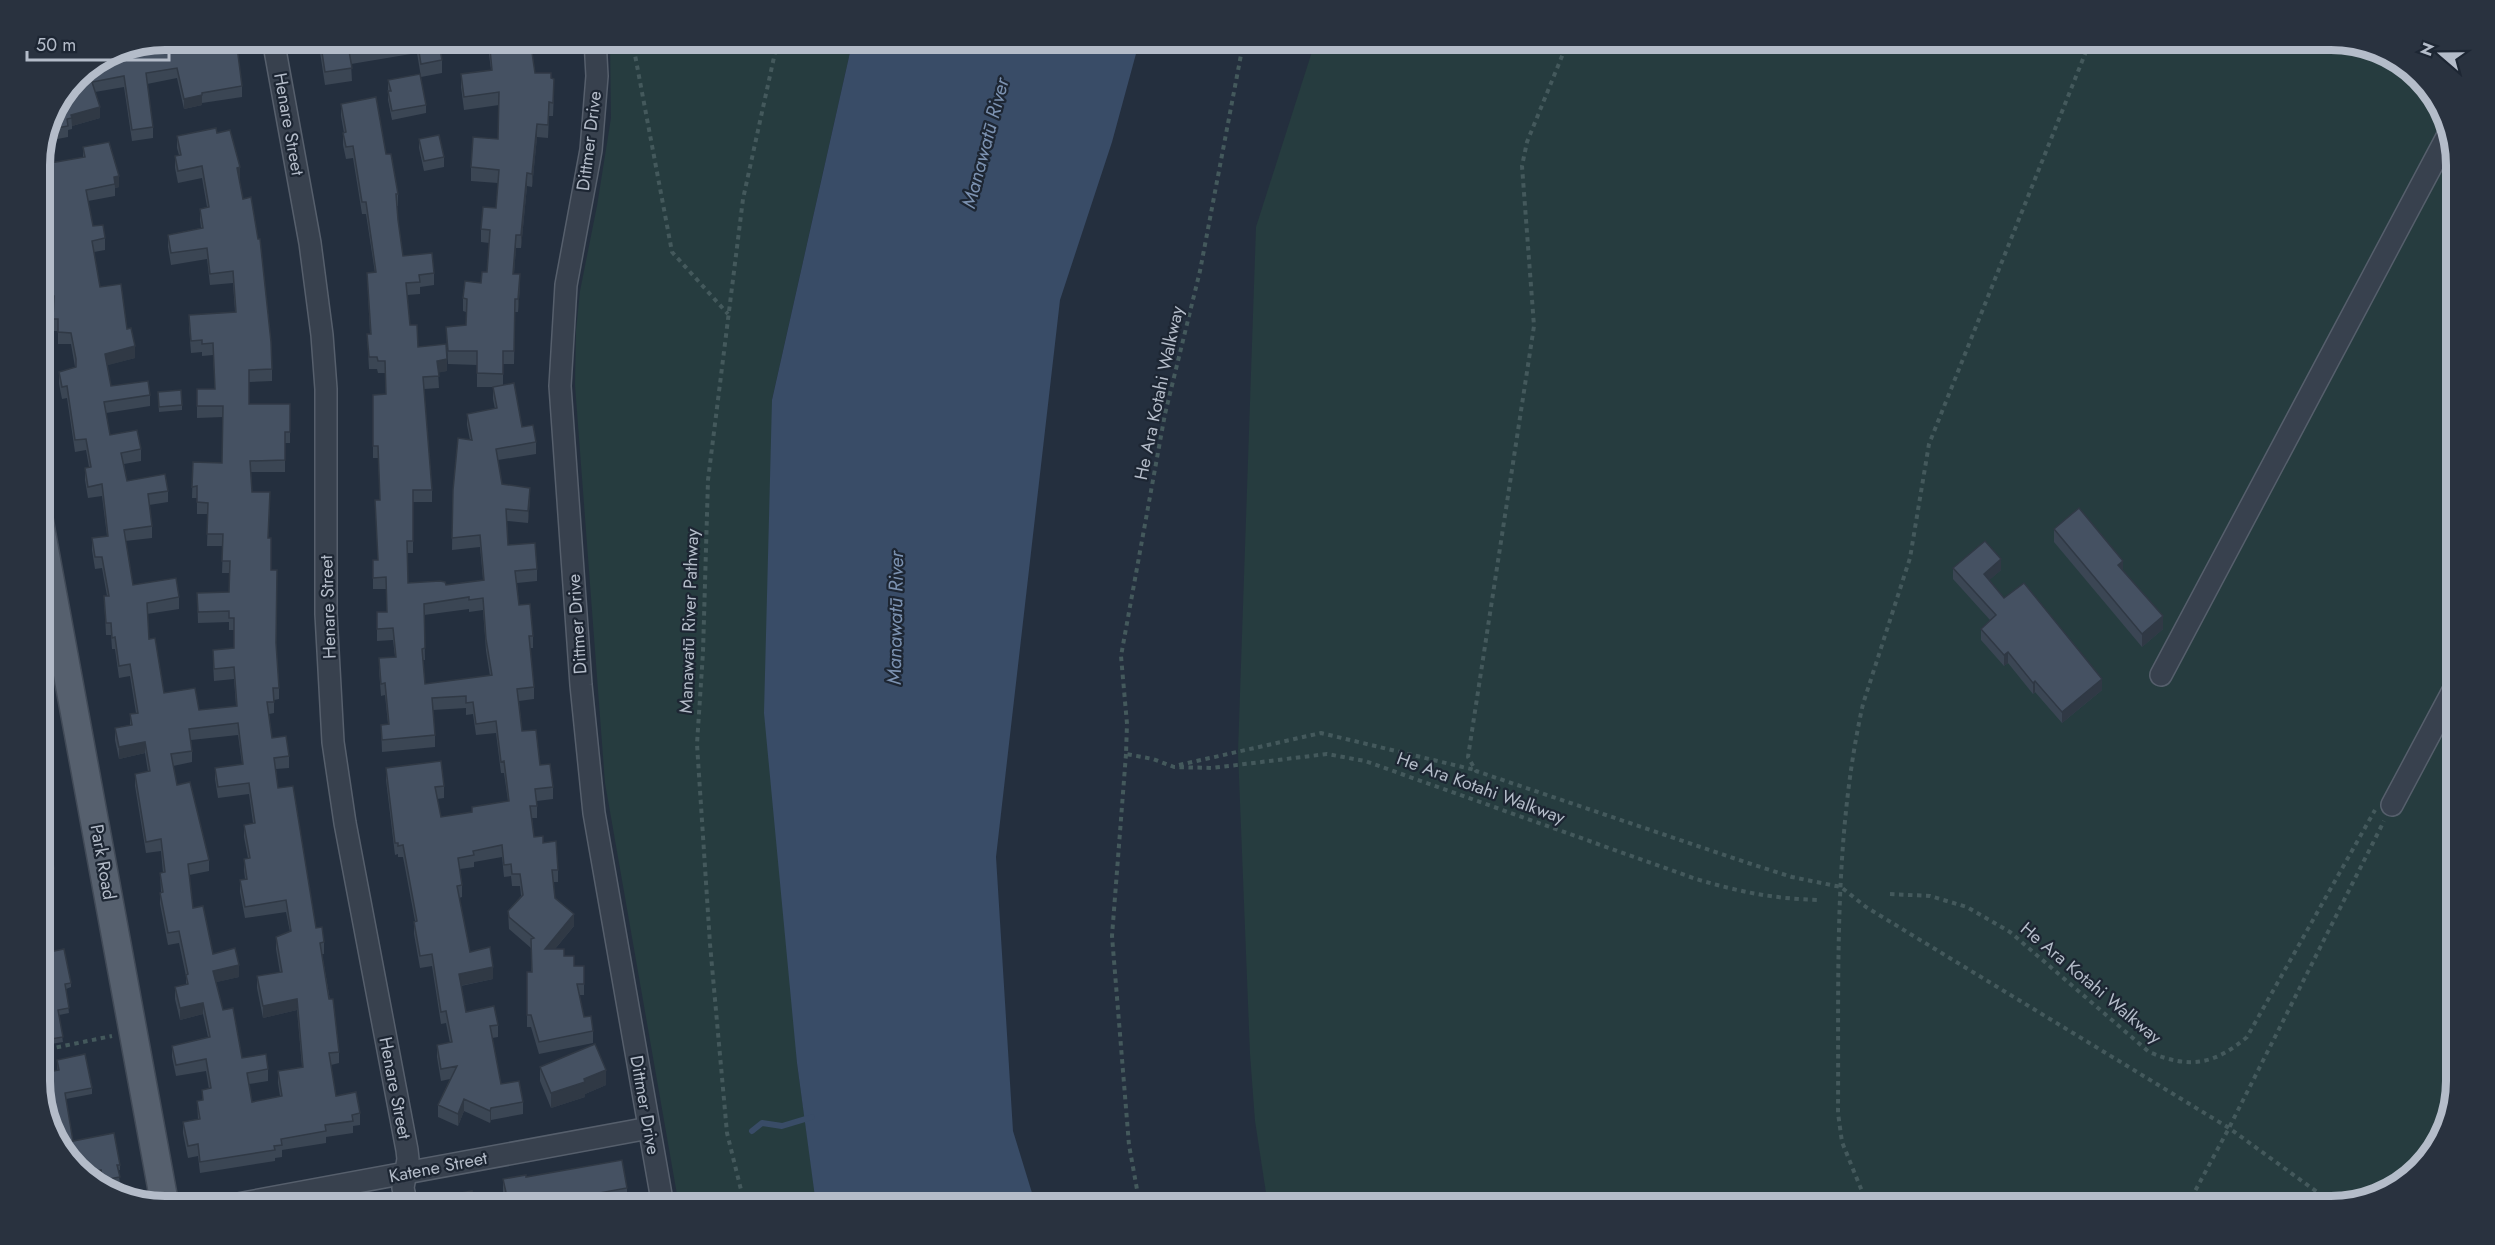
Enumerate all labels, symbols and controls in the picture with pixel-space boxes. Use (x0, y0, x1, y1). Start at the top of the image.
scale bar (27, 24, 170, 62)
north arrow (2411, 24, 2471, 84)
text: 50 m (36, 32, 76, 58)
text: N (2414, 39, 2440, 59)
street label: Henare Street (267, 71, 311, 178)
water label: Manawatū River (954, 73, 1017, 212)
street label: Dittmer Drive (570, 90, 608, 192)
street label: He Ara Kotahi Walkway (1128, 303, 1190, 482)
street label: Manawatū River Pathway (673, 528, 705, 714)
water label: Manawatū River (880, 550, 911, 685)
street label: Henare Street (313, 554, 343, 659)
street label: Dittmer Drive (561, 573, 593, 675)
street label: He Ara Kotahi Walkway (1393, 745, 1569, 831)
street label: Park Road (84, 822, 122, 902)
street label: He Ara Kotahi Walkway (2015, 916, 2167, 1050)
street label: Henare Street (372, 1035, 418, 1142)
street label: Dittmer Drive (623, 1053, 667, 1157)
street label: Katene Street (387, 1145, 490, 1189)

